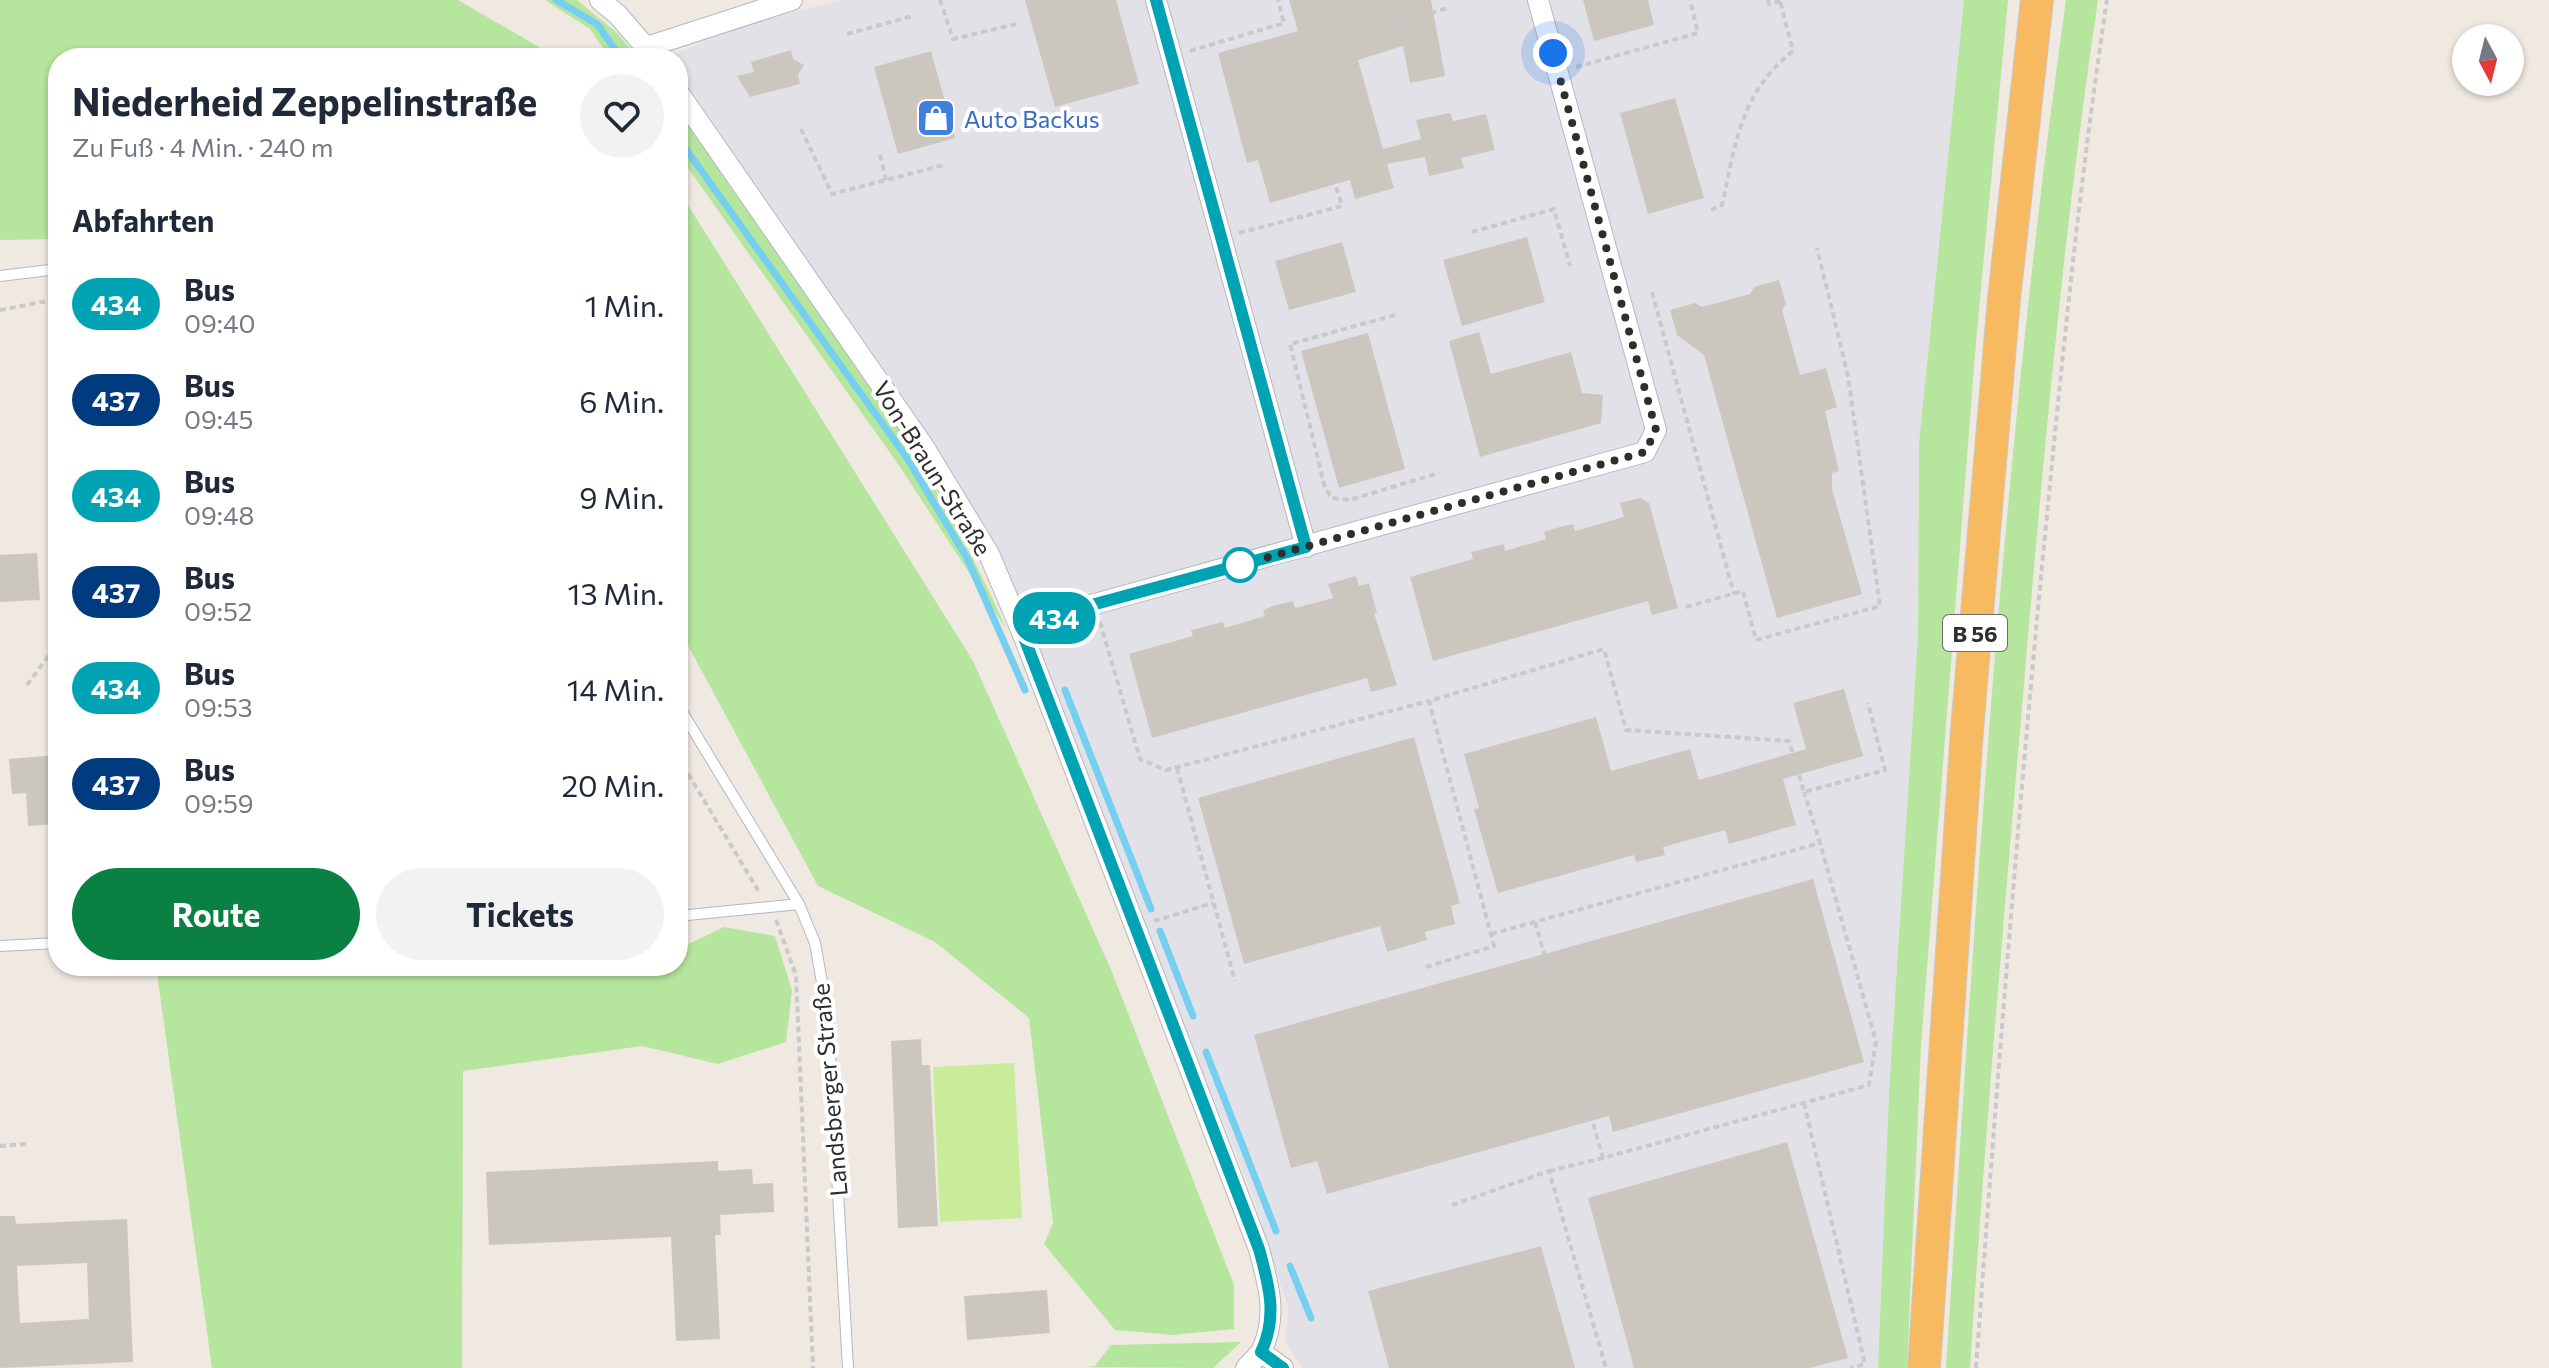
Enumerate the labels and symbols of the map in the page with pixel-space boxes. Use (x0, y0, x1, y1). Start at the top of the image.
north arrow (2452, 24, 2524, 96)
your location (1533, 33, 1573, 73)
shop icon: Auto Backus (915, 97, 957, 139)
place label: Auto Backus (964, 104, 1100, 133)
street label: Von-Braun-Straße (868, 375, 998, 561)
unlabelled marker (1223, 548, 1257, 582)
line badge: 434 (1008, 592, 1100, 644)
road number: B 56 (1943, 615, 2007, 651)
street label: Landsberger Straße (805, 982, 853, 1198)

